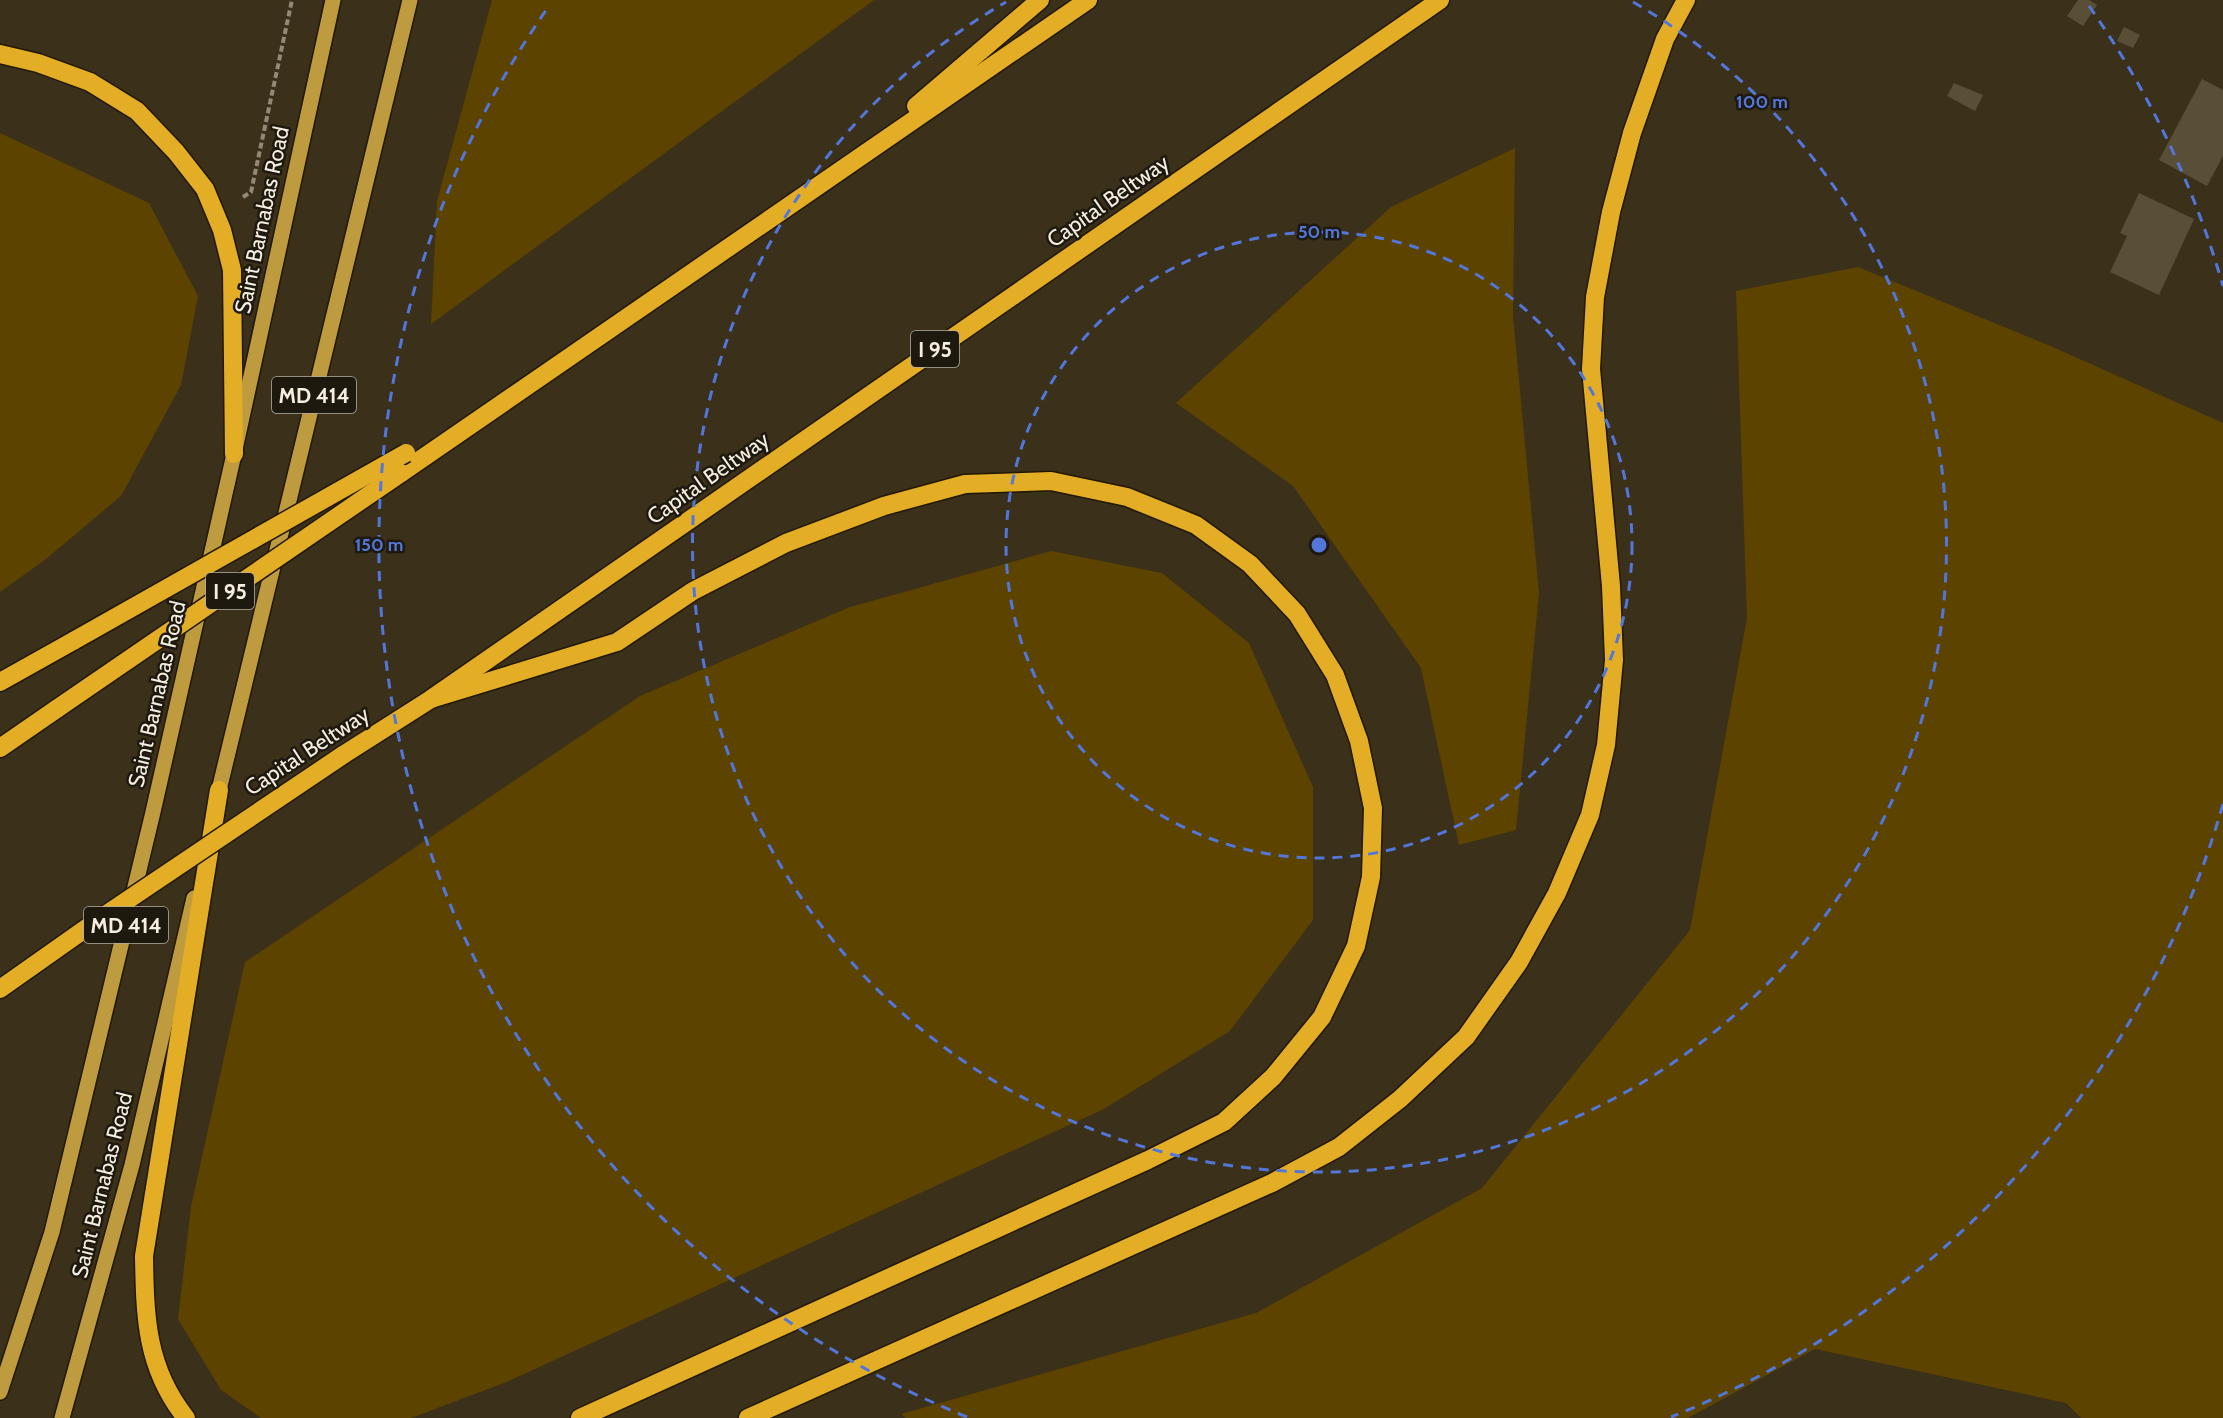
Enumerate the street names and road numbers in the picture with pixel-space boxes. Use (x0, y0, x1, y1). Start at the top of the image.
street label: Saint Barnabas Road (229, 124, 295, 316)
street label: Capital Beltway (1042, 149, 1174, 253)
road number: I 95 (911, 331, 959, 367)
road number: MD 414 (272, 377, 356, 413)
street label: Capital Beltway (642, 426, 774, 530)
road number: I 95 (206, 573, 254, 609)
street label: Saint Barnabas Road (122, 598, 192, 790)
street label: Capital Beltway (240, 701, 374, 801)
road number: MD 414 (84, 907, 168, 943)
street label: Saint Barnabas Road (66, 1089, 138, 1281)

